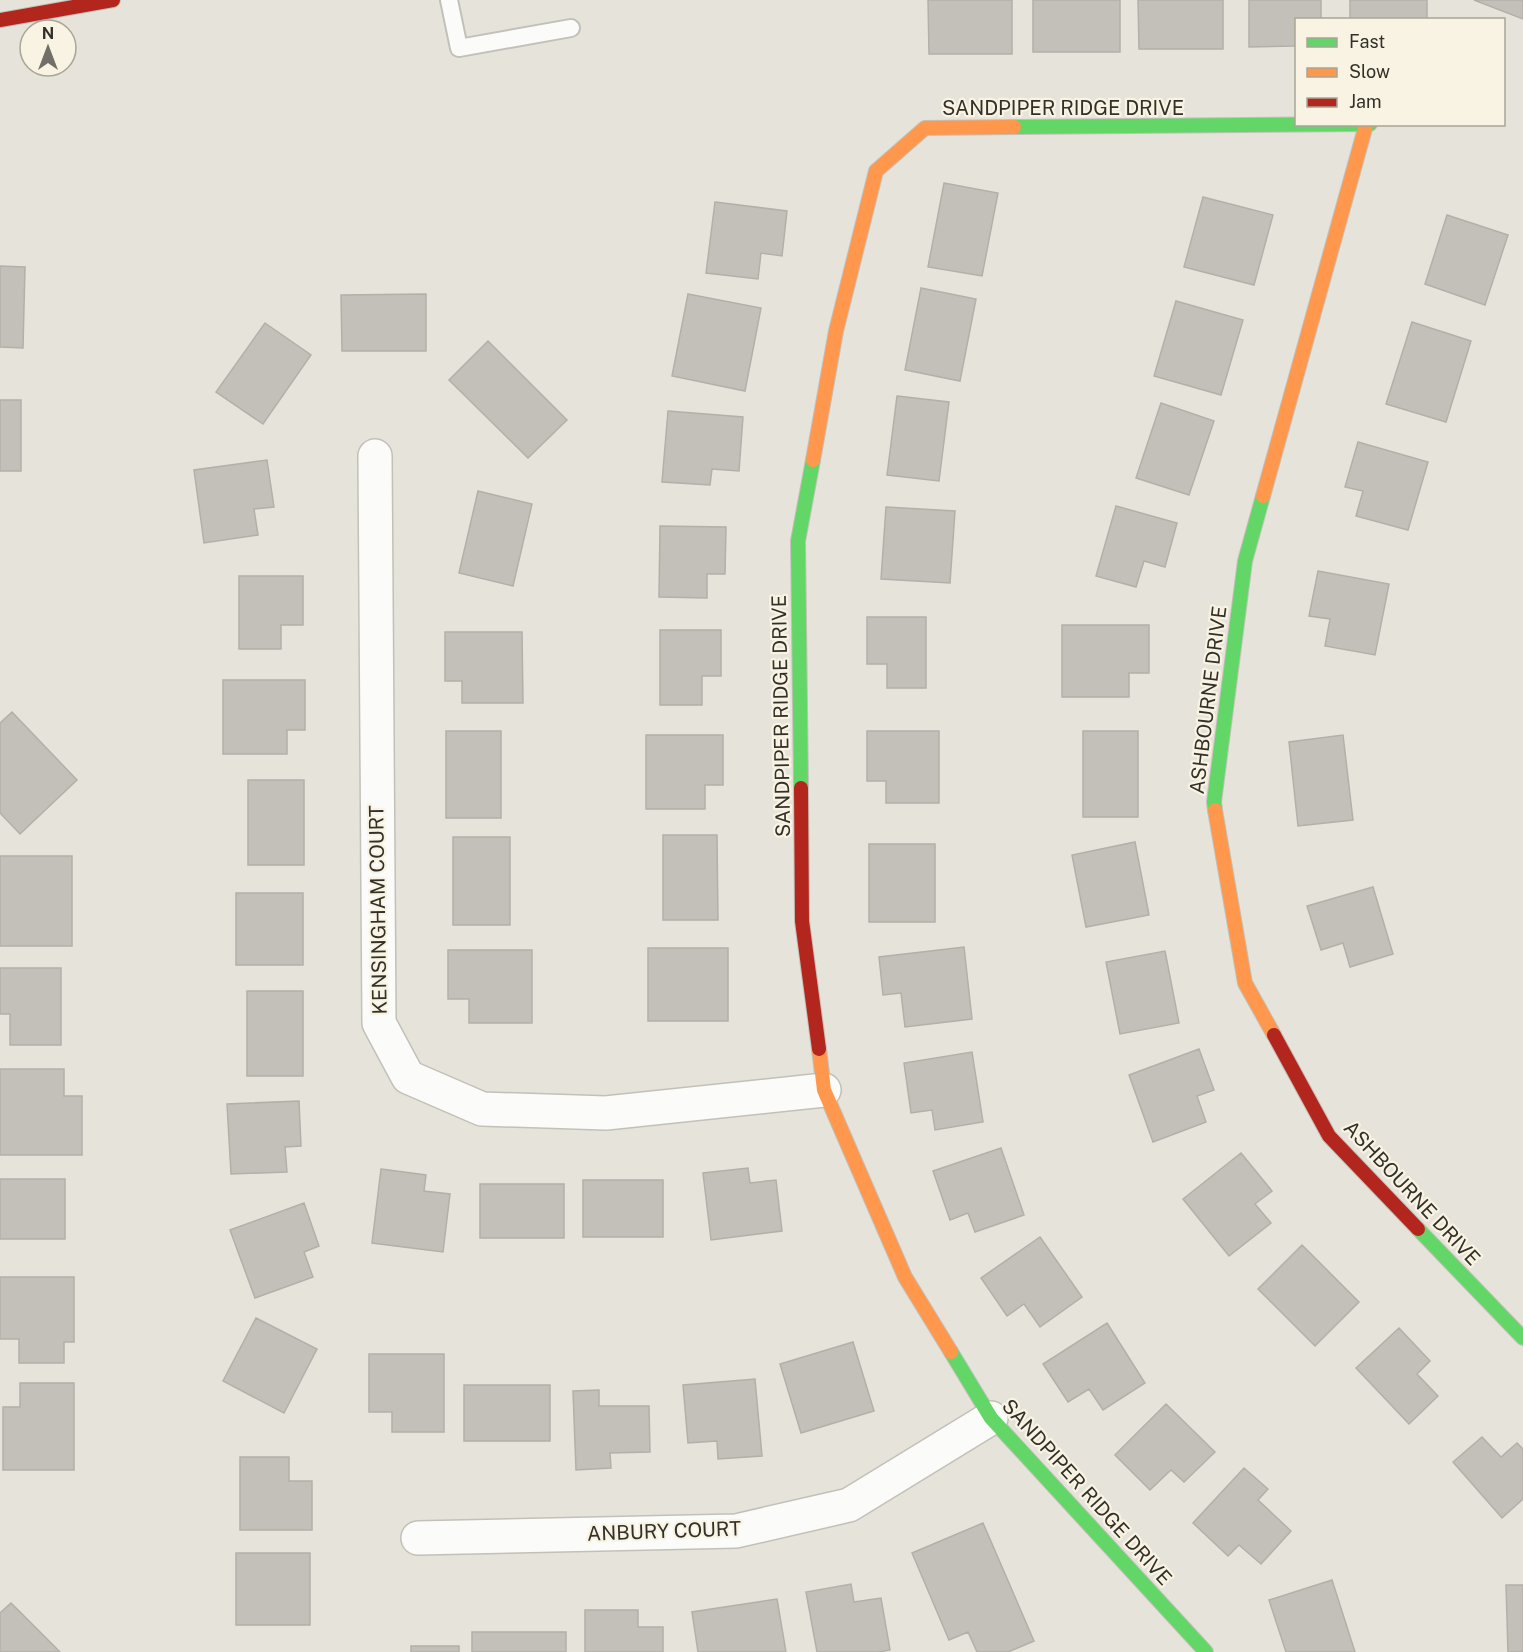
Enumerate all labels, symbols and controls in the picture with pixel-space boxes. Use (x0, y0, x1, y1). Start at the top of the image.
north arrow (18, 18, 78, 78)
legend (1295, 18, 1505, 126)
text: N (42, 24, 54, 43)
text: Fast (1349, 31, 1385, 52)
text: Slow (1349, 61, 1390, 82)
text: Jam (1349, 91, 1382, 112)
street label: SANDPIPER RIDGE DRIVE (942, 96, 1184, 120)
street label: SANDPIPER RIDGE DRIVE (767, 595, 795, 837)
street label: ASHBOURNE DRIVE (1185, 605, 1231, 795)
street label: KENSINGHAM COURT (364, 805, 392, 1015)
street label: ASHBOURNE DRIVE (1339, 1116, 1485, 1270)
street label: SANDPIPER RIDGE DRIVE (997, 1394, 1177, 1590)
street label: ANBURY COURT (587, 1516, 742, 1546)

